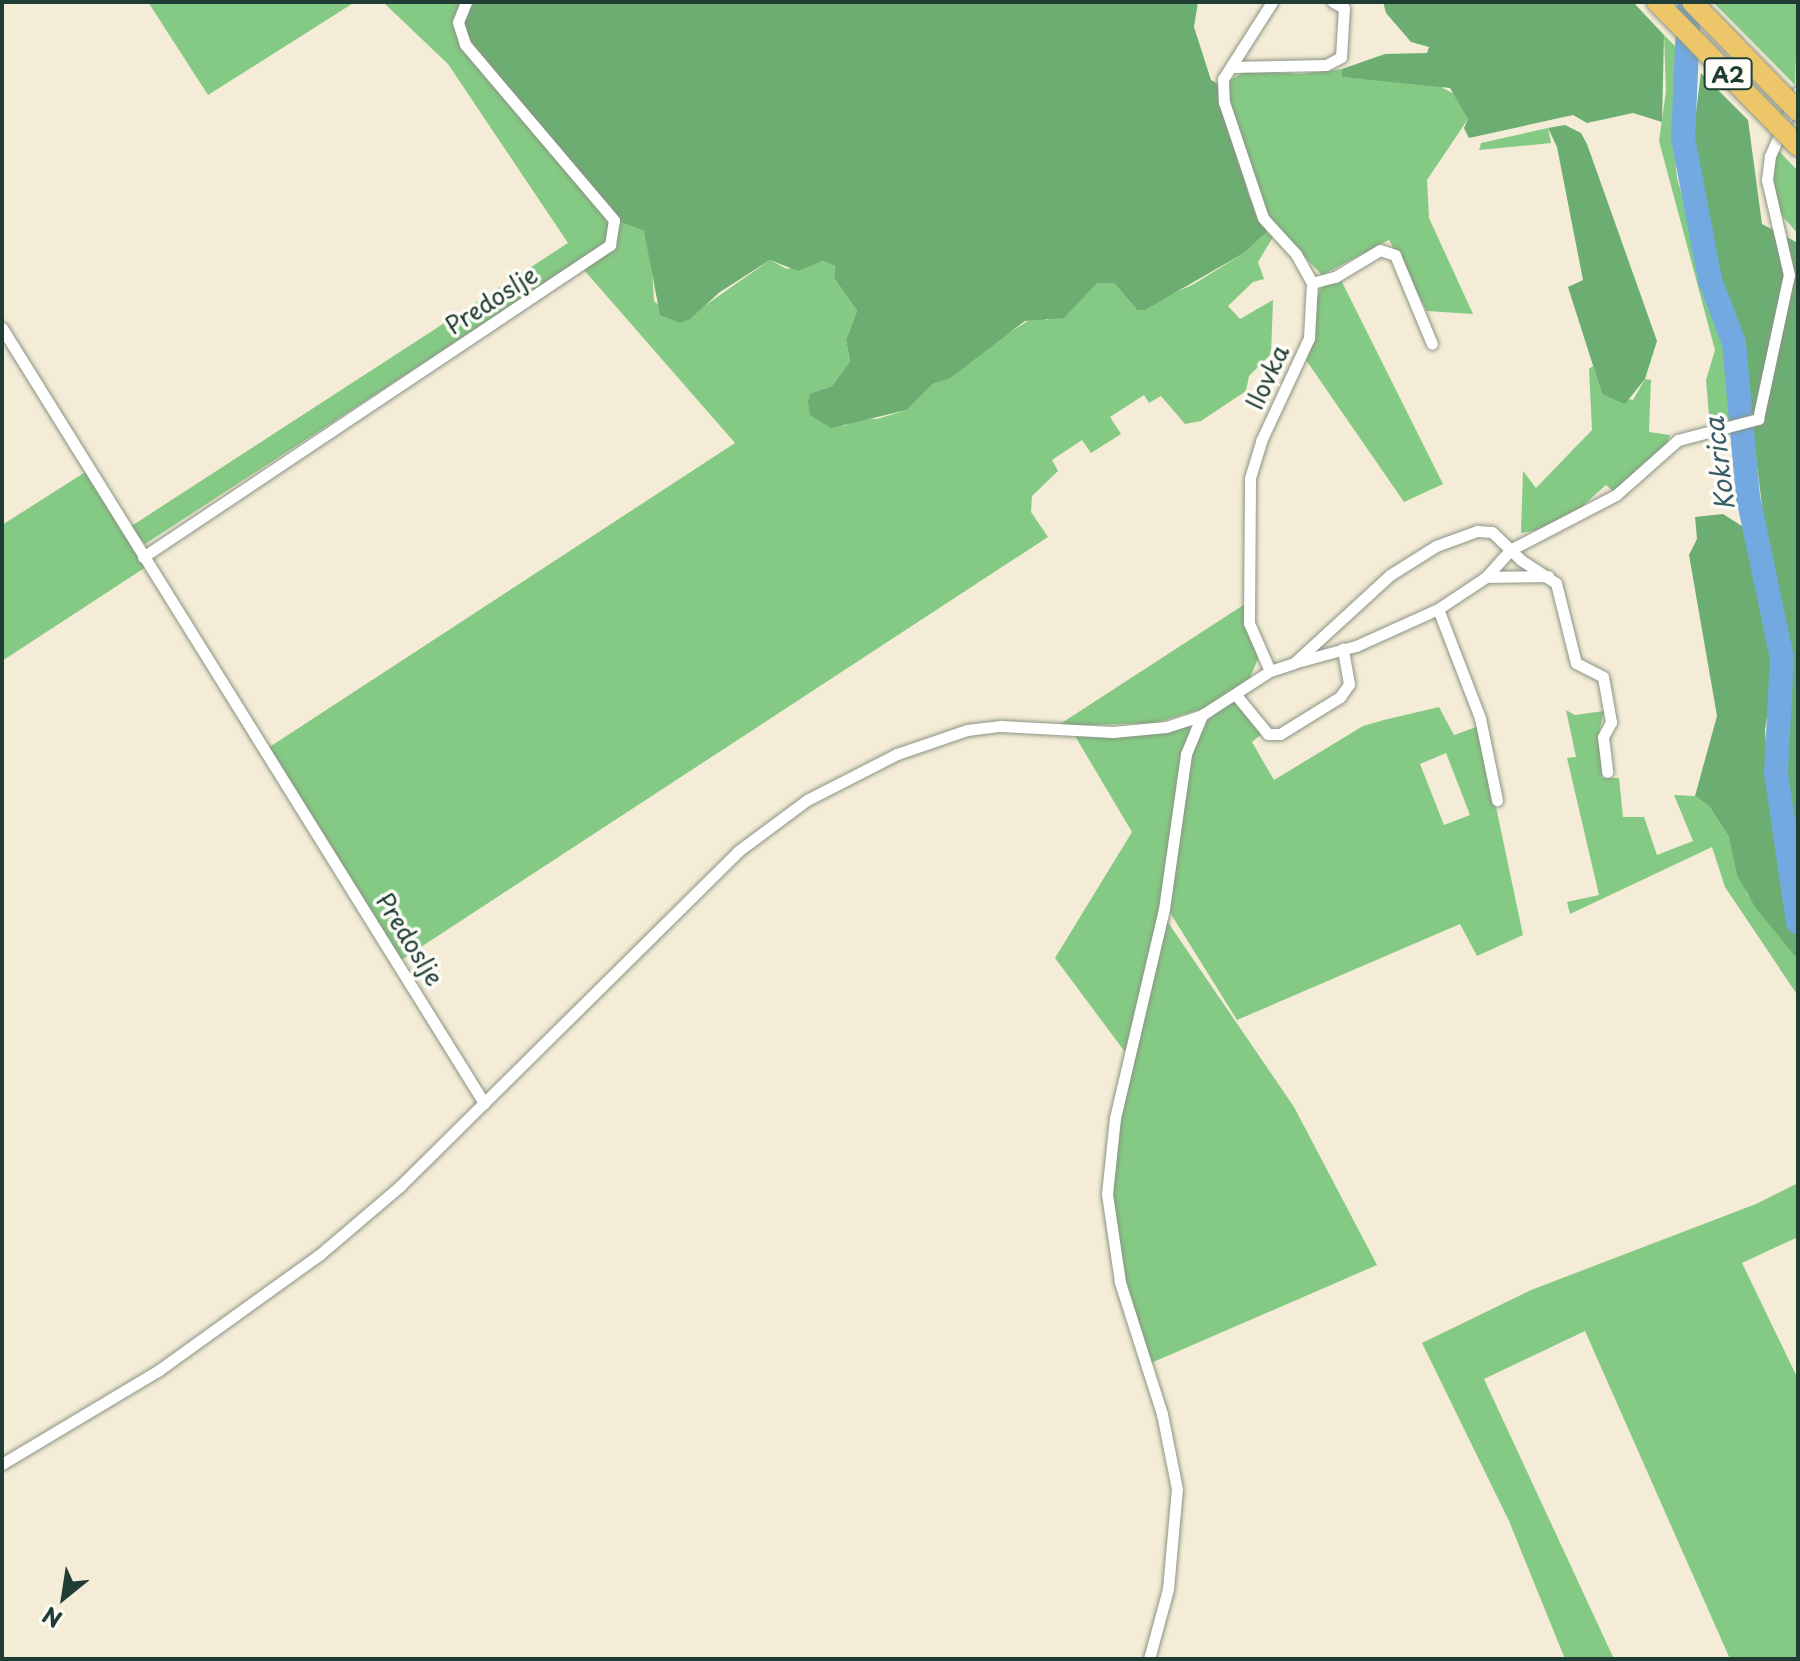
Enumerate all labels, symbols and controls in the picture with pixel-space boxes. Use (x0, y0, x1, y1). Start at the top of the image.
road number: A2 (1702, 56, 1754, 92)
street label: Predoslje (440, 260, 542, 340)
street label: Ilovka (1240, 340, 1294, 414)
water label: Kokrica (1698, 416, 1740, 512)
street label: Predoslje (370, 887, 450, 991)
north arrow (24, 1557, 104, 1637)
text: N (36, 1600, 68, 1637)

